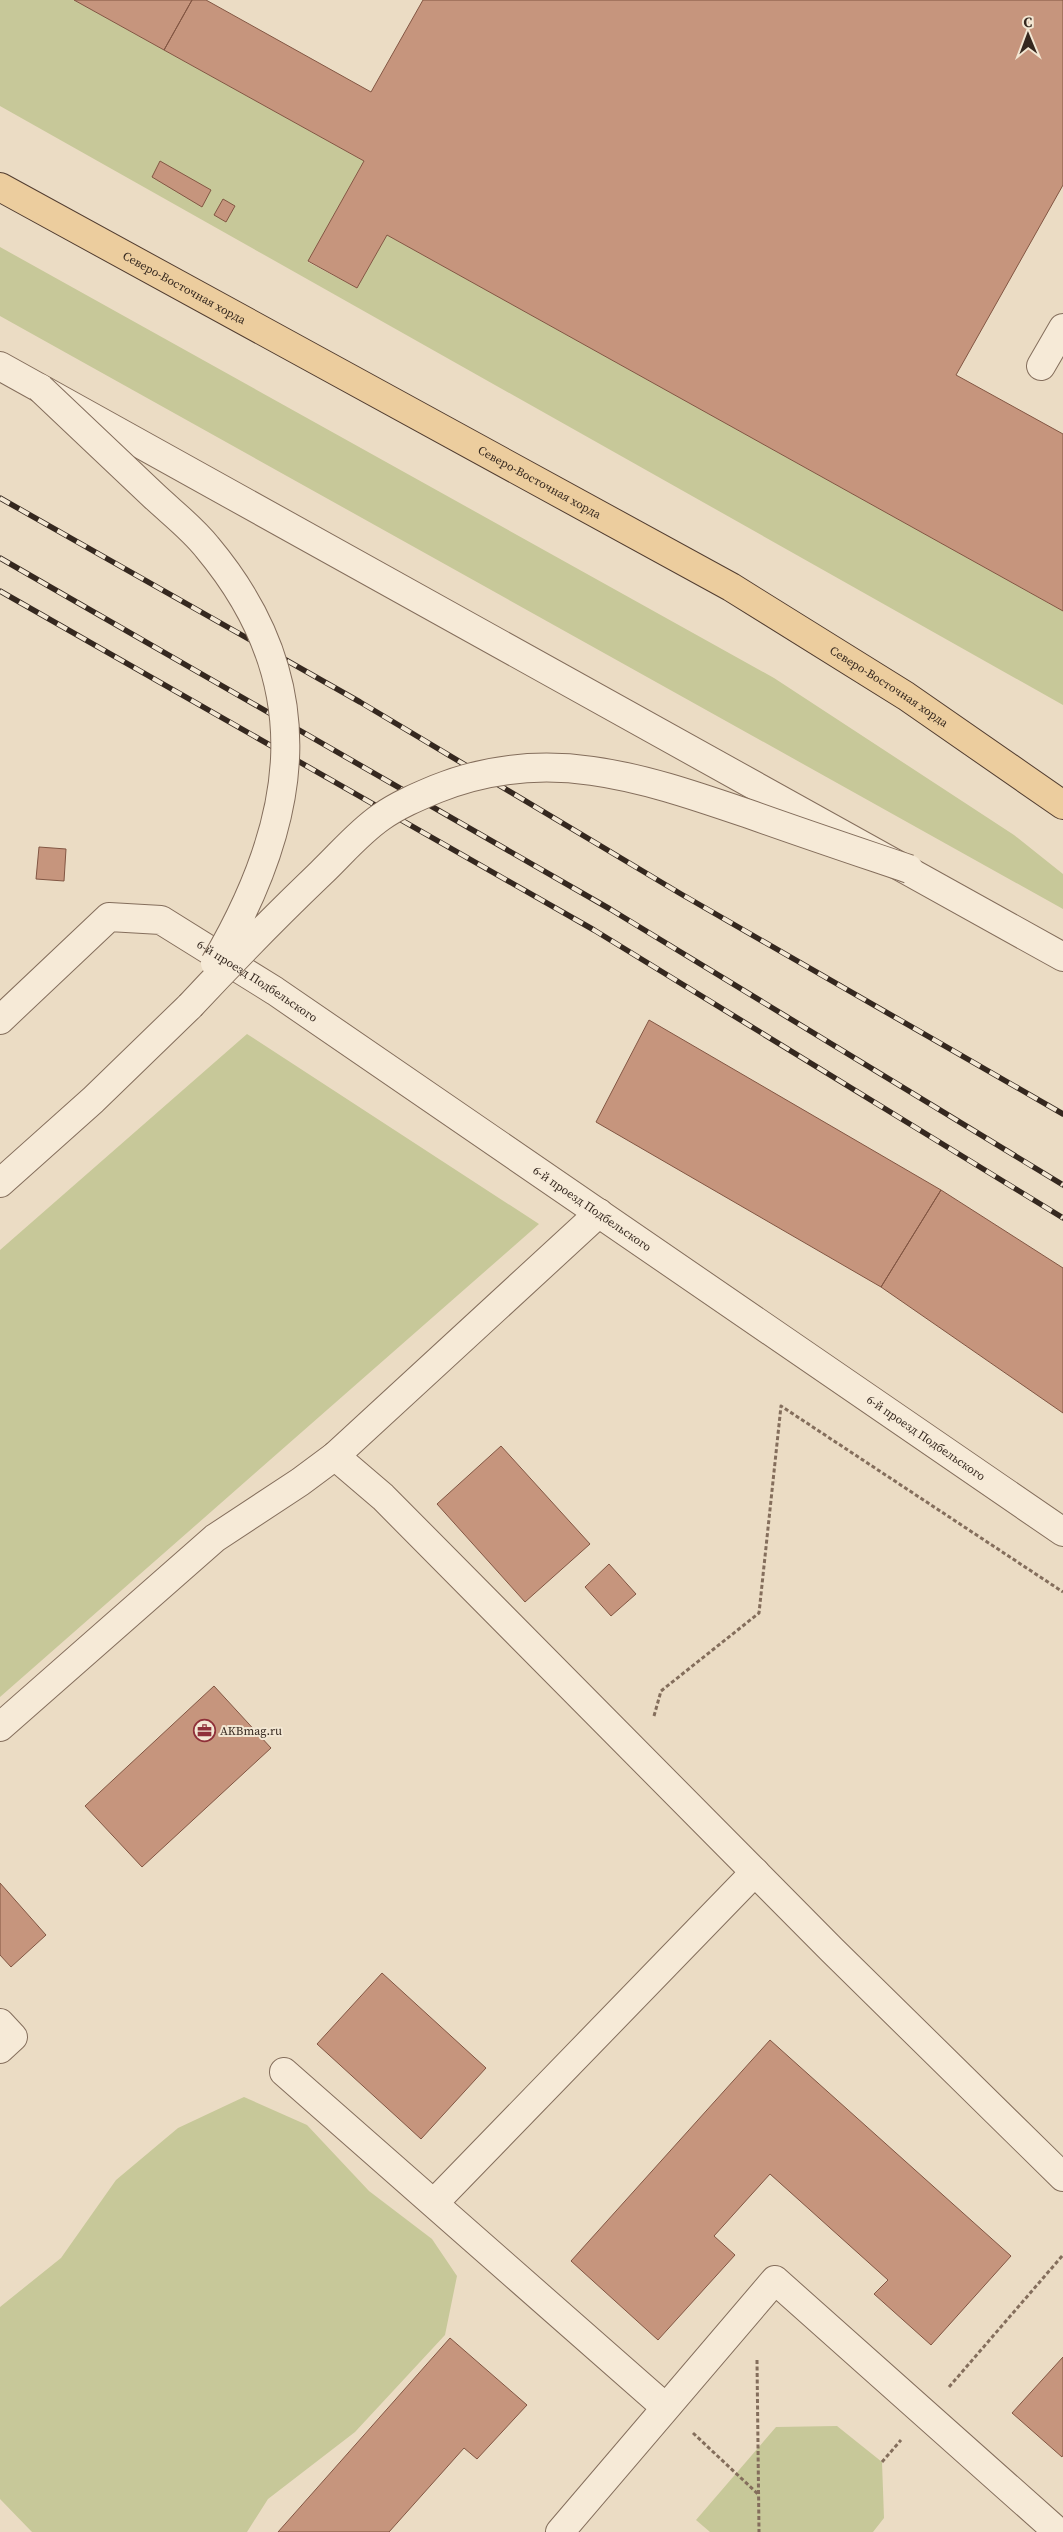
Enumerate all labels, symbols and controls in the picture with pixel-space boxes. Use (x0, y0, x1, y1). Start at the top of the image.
north arrow (1003, 10, 1053, 60)
text: С (1023, 12, 1033, 32)
street label: Северо-Восточная хорда (120, 248, 249, 328)
street label: Северо-Восточная хорда (475, 442, 605, 523)
street label: Северо-Восточная хорда (827, 642, 952, 731)
street label: 6-й проезд Подбельского (194, 936, 321, 1026)
street label: 6-й проезд Подбельского (530, 1162, 655, 1255)
street label: 6-й проезд Подбельского (864, 1392, 989, 1485)
office icon: AKBmag.ru (192, 1719, 216, 1743)
place label: AKBmag.ru (220, 1723, 282, 1739)

